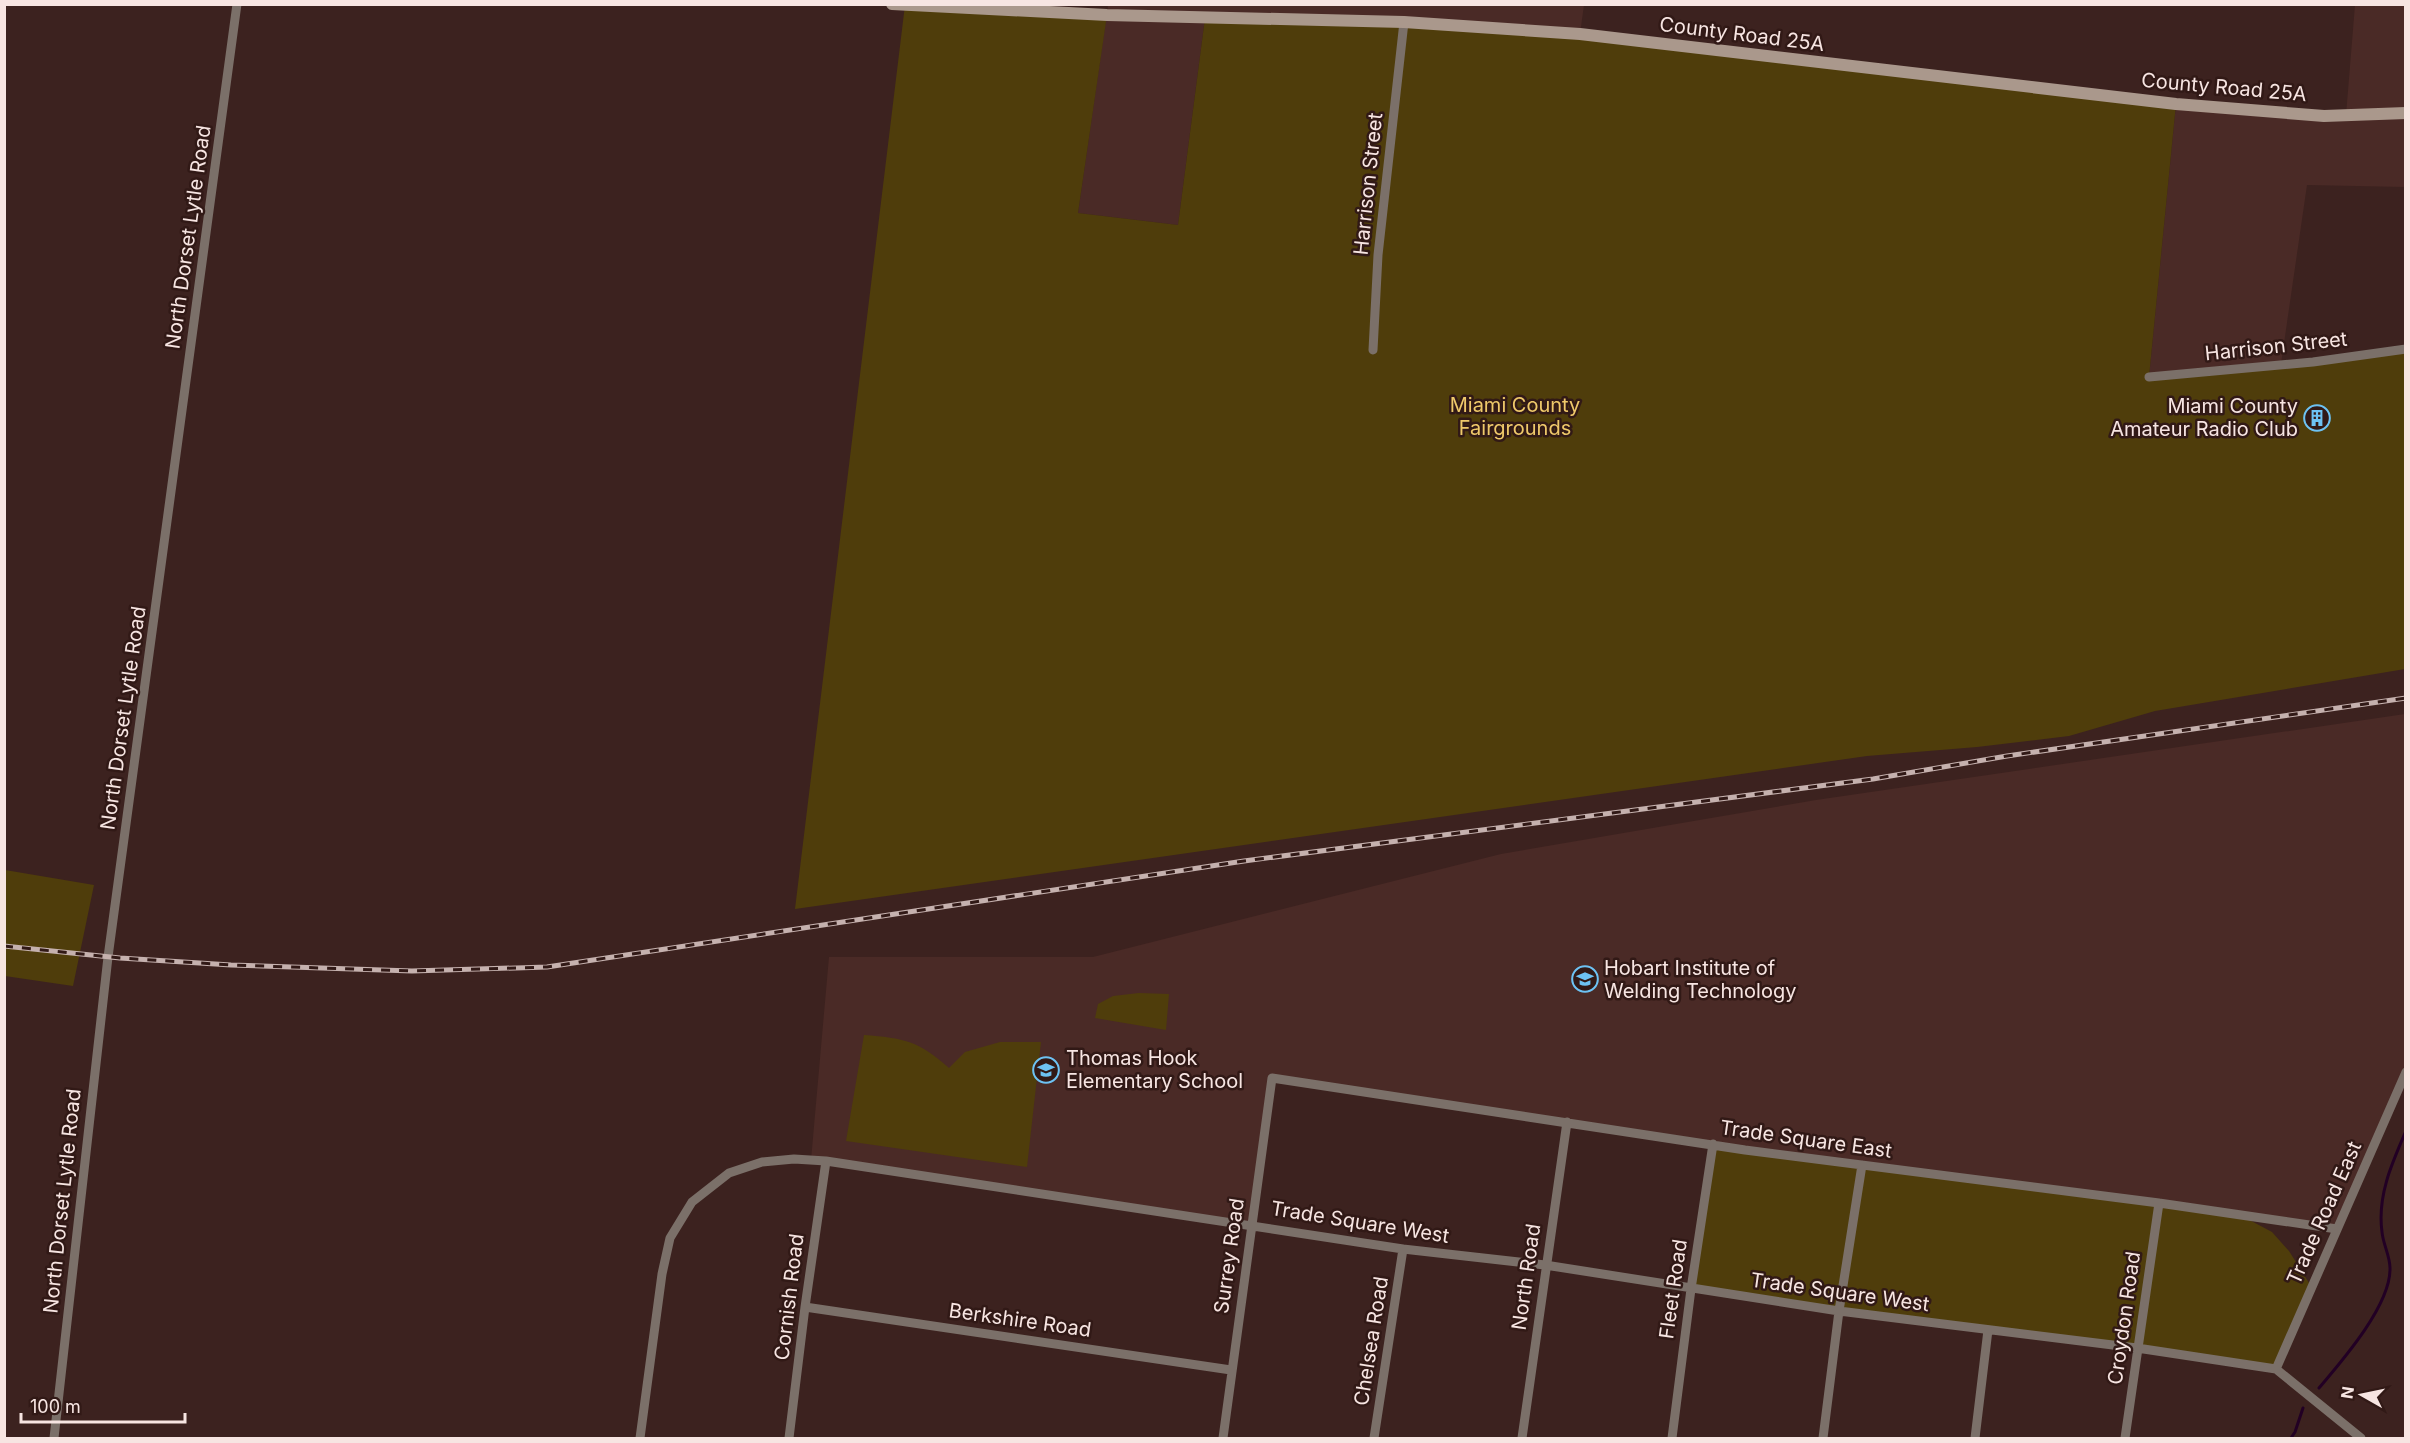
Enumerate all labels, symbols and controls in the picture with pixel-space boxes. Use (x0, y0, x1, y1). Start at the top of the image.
street label: County Road 25A (1658, 12, 1826, 56)
street label: County Road 25A (2140, 68, 2308, 106)
street label: Harrison Street (1349, 111, 1387, 256)
street label: North Dorset Lytle Road (160, 124, 216, 350)
street label: Harrison Street (2204, 327, 2349, 365)
park label: Miami County Fairgrounds (1450, 393, 1580, 440)
place label: Miami County Amateur Radio Club (2110, 394, 2298, 441)
building icon: Miami County Amateur Radio Club (2302, 403, 2332, 433)
street label: North Dorset Lytle Road (95, 605, 151, 831)
place label: Hobart Institute of Welding Technology (1604, 956, 1796, 1003)
school or university icon: Hobart Institute of Welding Technology (1570, 964, 1600, 994)
place label: Thomas Hook Elementary School (1066, 1046, 1243, 1093)
school or university icon: Thomas Hook Elementary School (1031, 1055, 1061, 1085)
street label: North Dorset Lytle Road (38, 1088, 86, 1314)
street label: Trade Square East (1719, 1115, 1894, 1163)
street label: Trade Road East (2282, 1137, 2367, 1288)
street label: Trade Square West (1269, 1196, 1451, 1248)
street label: Surrey Road (1209, 1197, 1249, 1315)
street label: North Road (1507, 1222, 1545, 1332)
street label: Cornish Road (769, 1232, 809, 1362)
street label: Fleet Road (1654, 1238, 1692, 1340)
street label: Croydon Road (2103, 1250, 2145, 1386)
street label: Trade Square West (1749, 1268, 1931, 1316)
street label: Chelsea Road (1349, 1275, 1393, 1407)
street label: Berkshire Road (947, 1298, 1093, 1342)
north arrow (2332, 1365, 2392, 1425)
text: N (2336, 1385, 2358, 1400)
scale bar (21, 1386, 184, 1424)
text: 100 m (30, 1396, 81, 1417)

